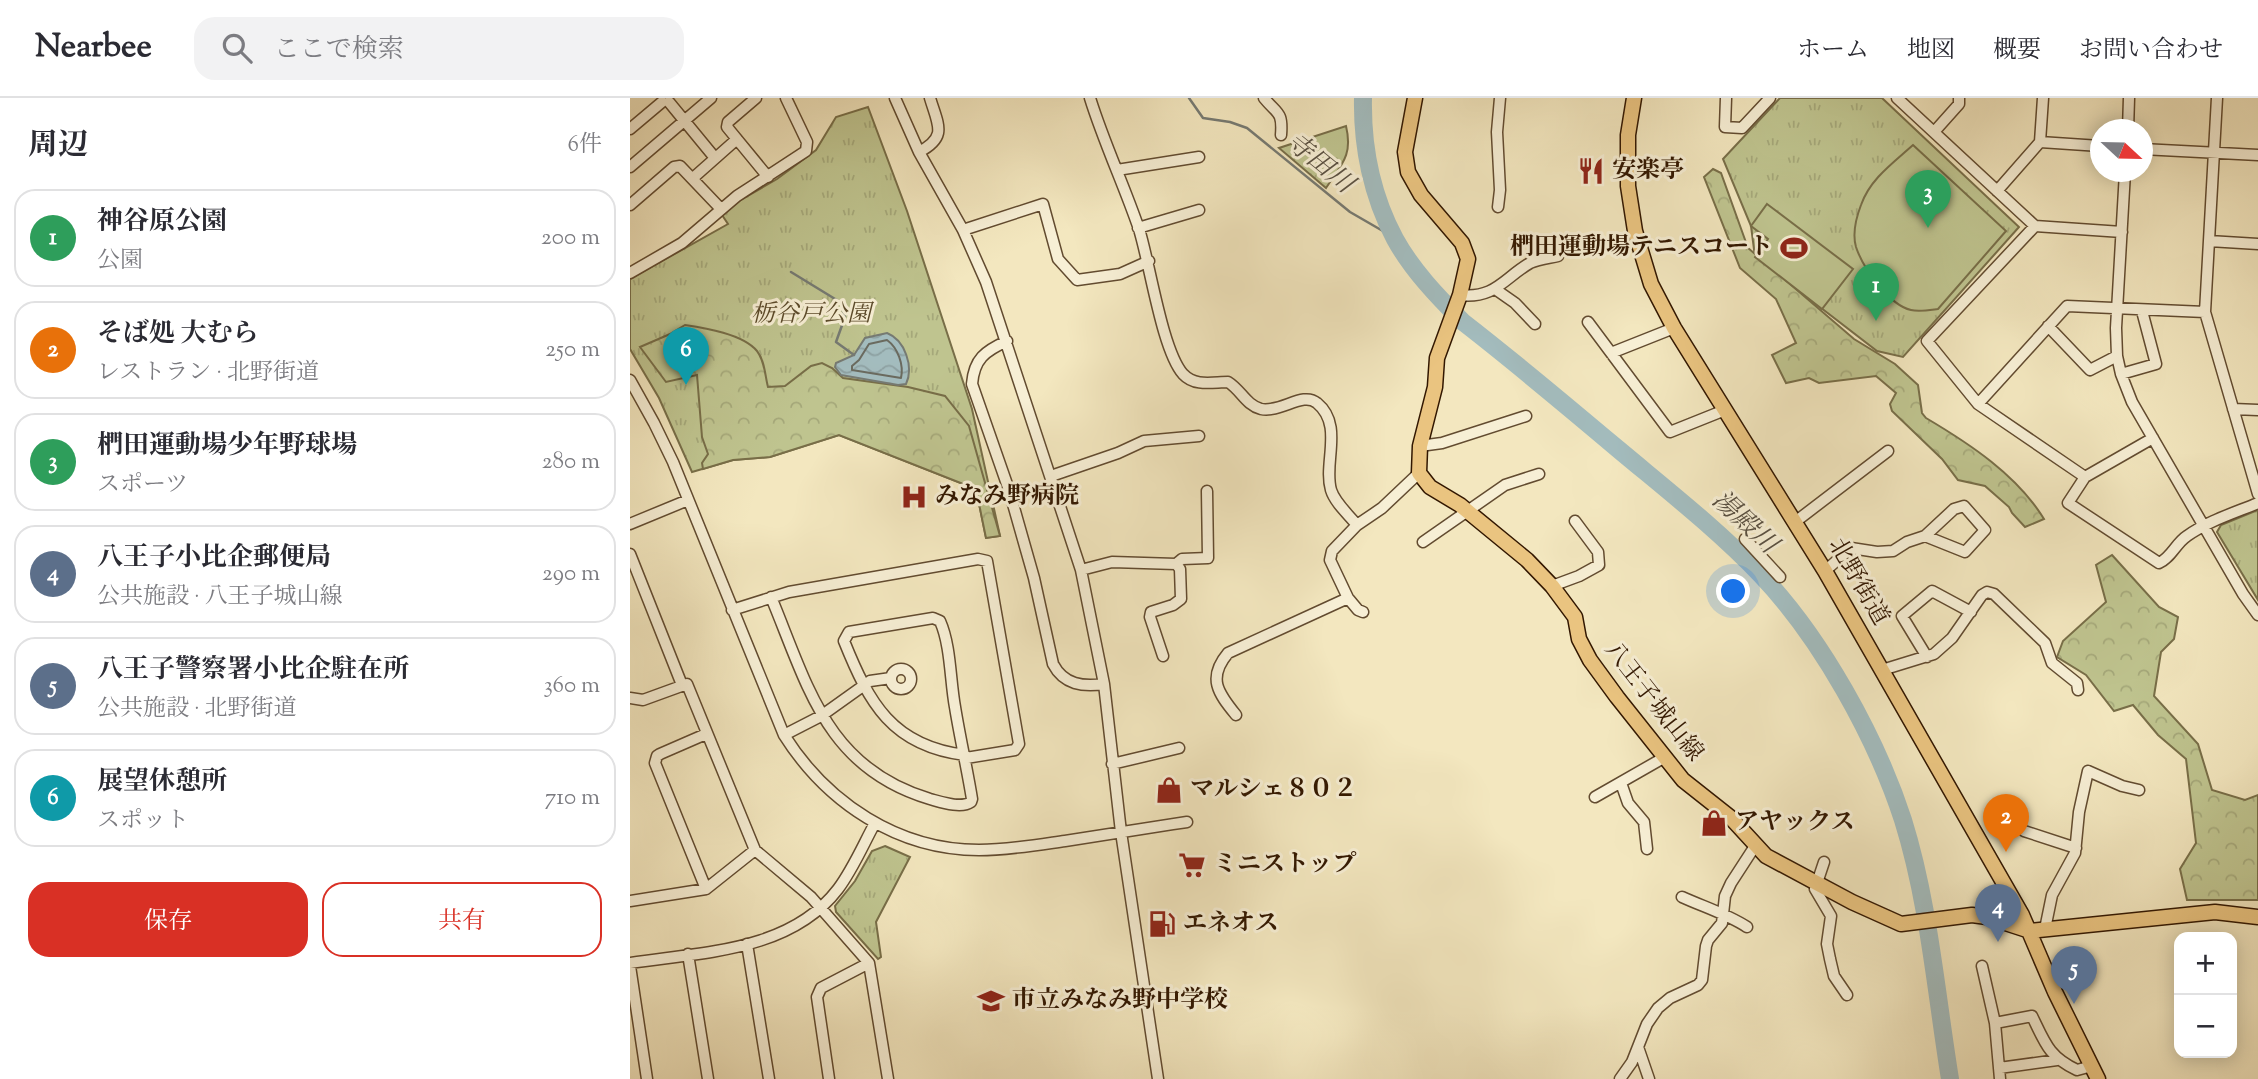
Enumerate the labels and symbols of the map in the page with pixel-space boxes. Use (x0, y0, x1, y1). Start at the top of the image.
north arrow (2090, 119, 2153, 182)
water label: 寺田川 (1277, 125, 1363, 205)
place label: 安楽亭 (1612, 154, 1684, 188)
restaurant icon: 安楽亭 (1576, 156, 1606, 186)
pin: 3 (1905, 170, 1951, 228)
place label: 椚田運動場テニスコート (1510, 231, 1773, 265)
sports icon: 椚田運動場テニスコート (1779, 233, 1809, 263)
pin: 1 (1853, 263, 1899, 321)
park label: 栃谷戸公園 (751, 298, 875, 332)
pin: 6 (663, 327, 709, 385)
place label: みなみ野病院 (935, 480, 1079, 514)
hospital icon: みなみ野病院 (899, 482, 929, 512)
water label: 湯殿川 (1703, 483, 1787, 565)
street label: 北野街道 (1819, 532, 1897, 632)
your location (1716, 574, 1750, 608)
street label: 八王子城山線 (1595, 635, 1711, 769)
place label: マルシェ８０２ (1190, 773, 1357, 807)
shop icon: マルシェ８０２ (1154, 775, 1184, 805)
pin: 2 (1983, 794, 2029, 852)
place label: アヤックス (1735, 806, 1855, 840)
shop icon: アヤックス (1699, 808, 1729, 838)
place label: ミニストップ (1213, 848, 1357, 882)
supermarket icon: ミニストップ (1177, 850, 1207, 880)
pin: 4 (1975, 884, 2021, 942)
place label: エネオス (1183, 907, 1279, 941)
fuel station icon: エネオス (1147, 909, 1177, 939)
pin: 5 (2051, 946, 2097, 1004)
place label: 市立みなみ野中学校 (1012, 984, 1228, 1018)
school or university icon: 市立みなみ野中学校 (976, 986, 1006, 1016)

